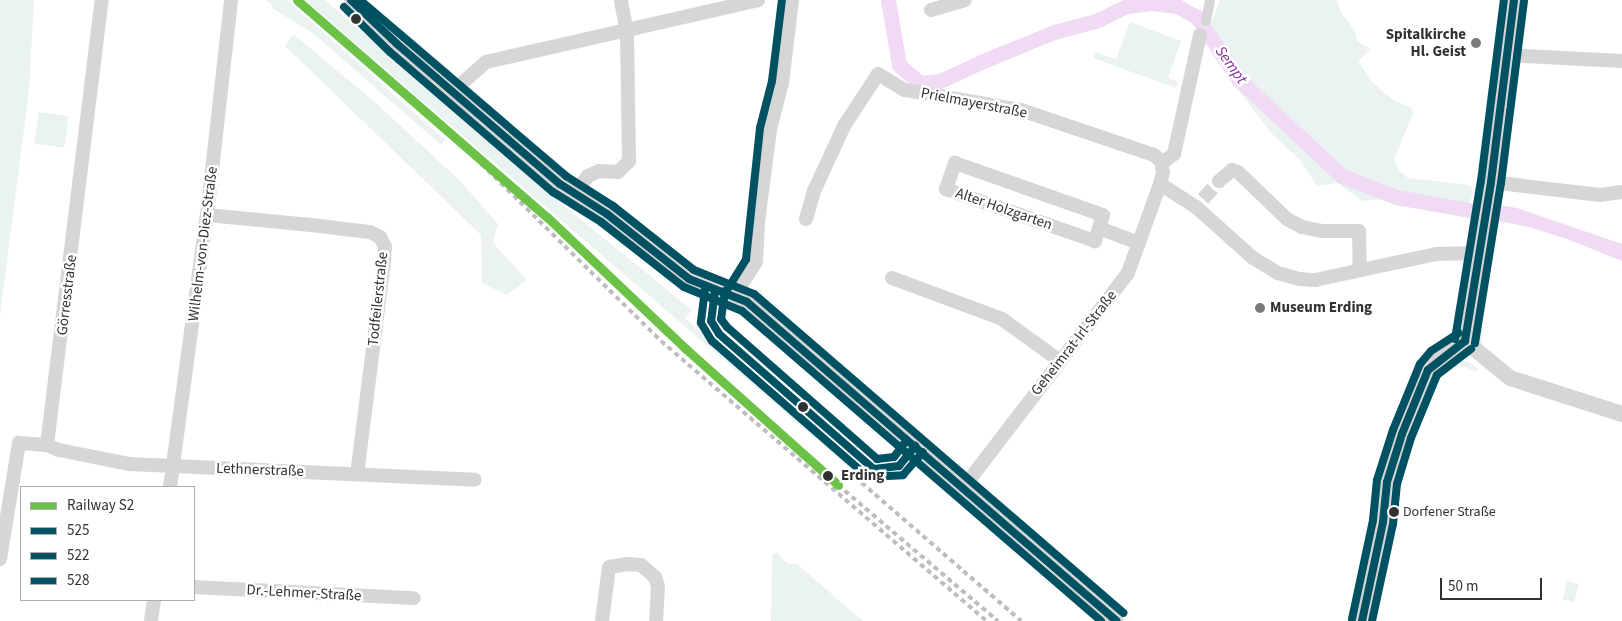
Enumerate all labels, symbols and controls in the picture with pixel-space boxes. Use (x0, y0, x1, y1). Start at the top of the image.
unlabelled marker (351, 14, 361, 24)
place label: Spitalkirche Hl. Geist (1386, 25, 1466, 60)
marker: Spitalkirche Hl. Geist (1470, 37, 1482, 49)
water label: Sempt (1211, 42, 1251, 88)
street label: Prielmayerstraße (919, 84, 1029, 122)
street label: Wilhelm-von-Diez-Straße (185, 166, 221, 322)
street label: Alter Holzgarten (953, 184, 1055, 234)
street label: Todfeilerstraße (364, 251, 392, 347)
street label: Görresstraße (53, 254, 81, 336)
street label: Geheimrat-Irl-Straße (1027, 287, 1121, 399)
place label: Museum Erding (1270, 299, 1372, 317)
marker: Museum Erding (1254, 302, 1266, 314)
unlabelled marker (798, 402, 808, 412)
street label: Lethnerstraße (216, 459, 304, 481)
marker: Erding (819, 467, 837, 485)
place label: Erding (841, 467, 884, 485)
legend (20, 486, 195, 601)
text: Railway S2 (67, 495, 134, 516)
place label: Dorfener Straße (1403, 504, 1496, 520)
marker: Dorfener Straße (1389, 507, 1399, 517)
text: 525 (67, 520, 89, 541)
text: 522 (67, 545, 89, 566)
scale bar (1442, 568, 1544, 600)
text: 528 (67, 570, 89, 591)
text: 50 m (1448, 576, 1478, 597)
street label: Dr.-Lehmer-Straße (246, 581, 362, 605)

